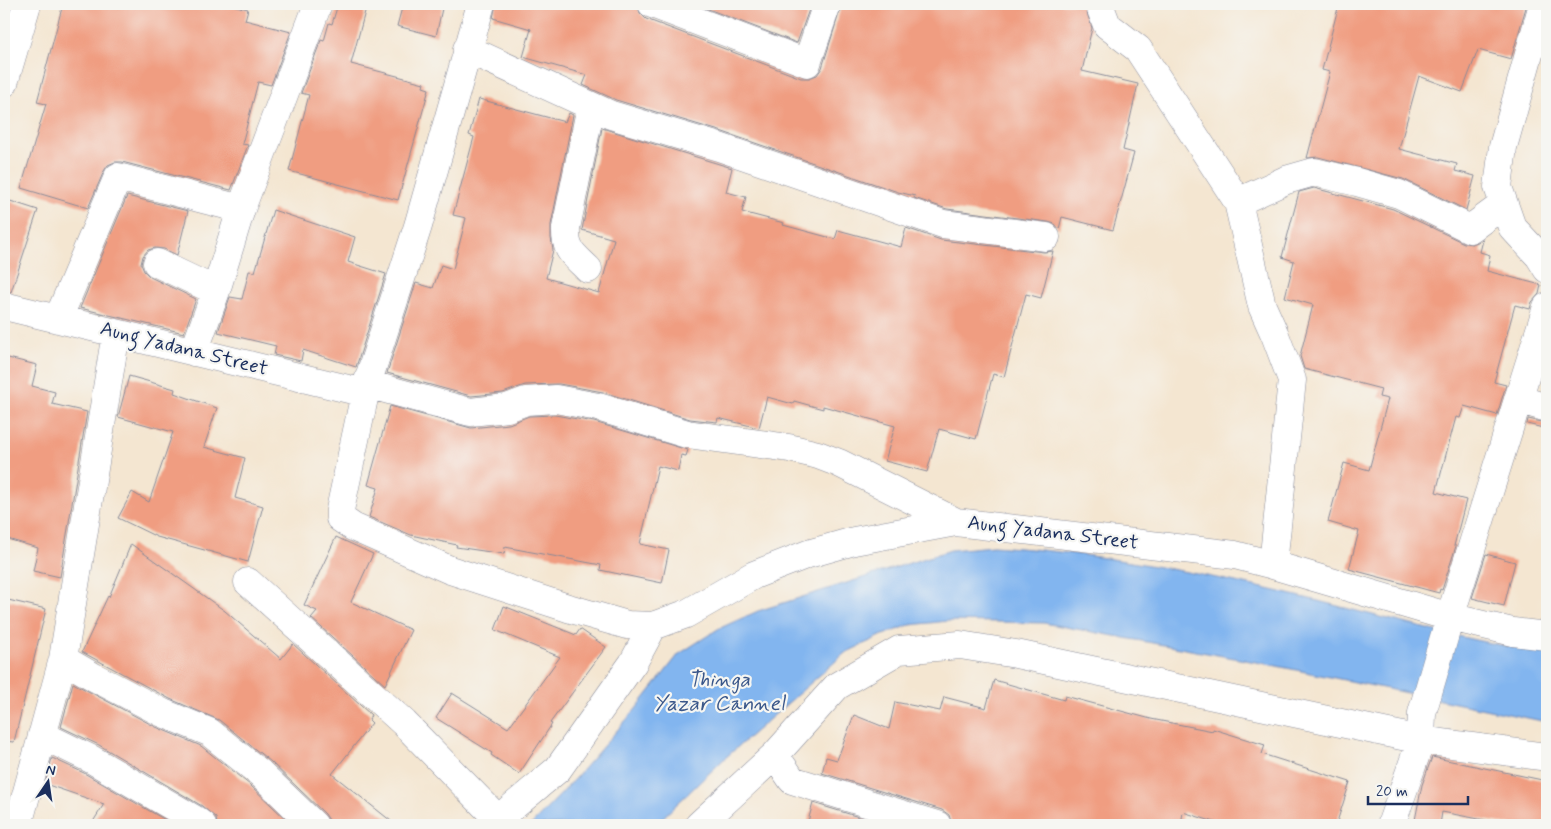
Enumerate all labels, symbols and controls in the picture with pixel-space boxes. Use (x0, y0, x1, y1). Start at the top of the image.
street label: Aung Yadana Street (97, 315, 271, 385)
street label: Aung Yadana Street (966, 509, 1140, 559)
water label: Thinga Yazar Cannel (653, 666, 787, 718)
north arrow (22, 756, 72, 806)
text: N (44, 760, 57, 780)
scale bar (1368, 774, 1468, 806)
text: 20 m (1376, 782, 1408, 802)

